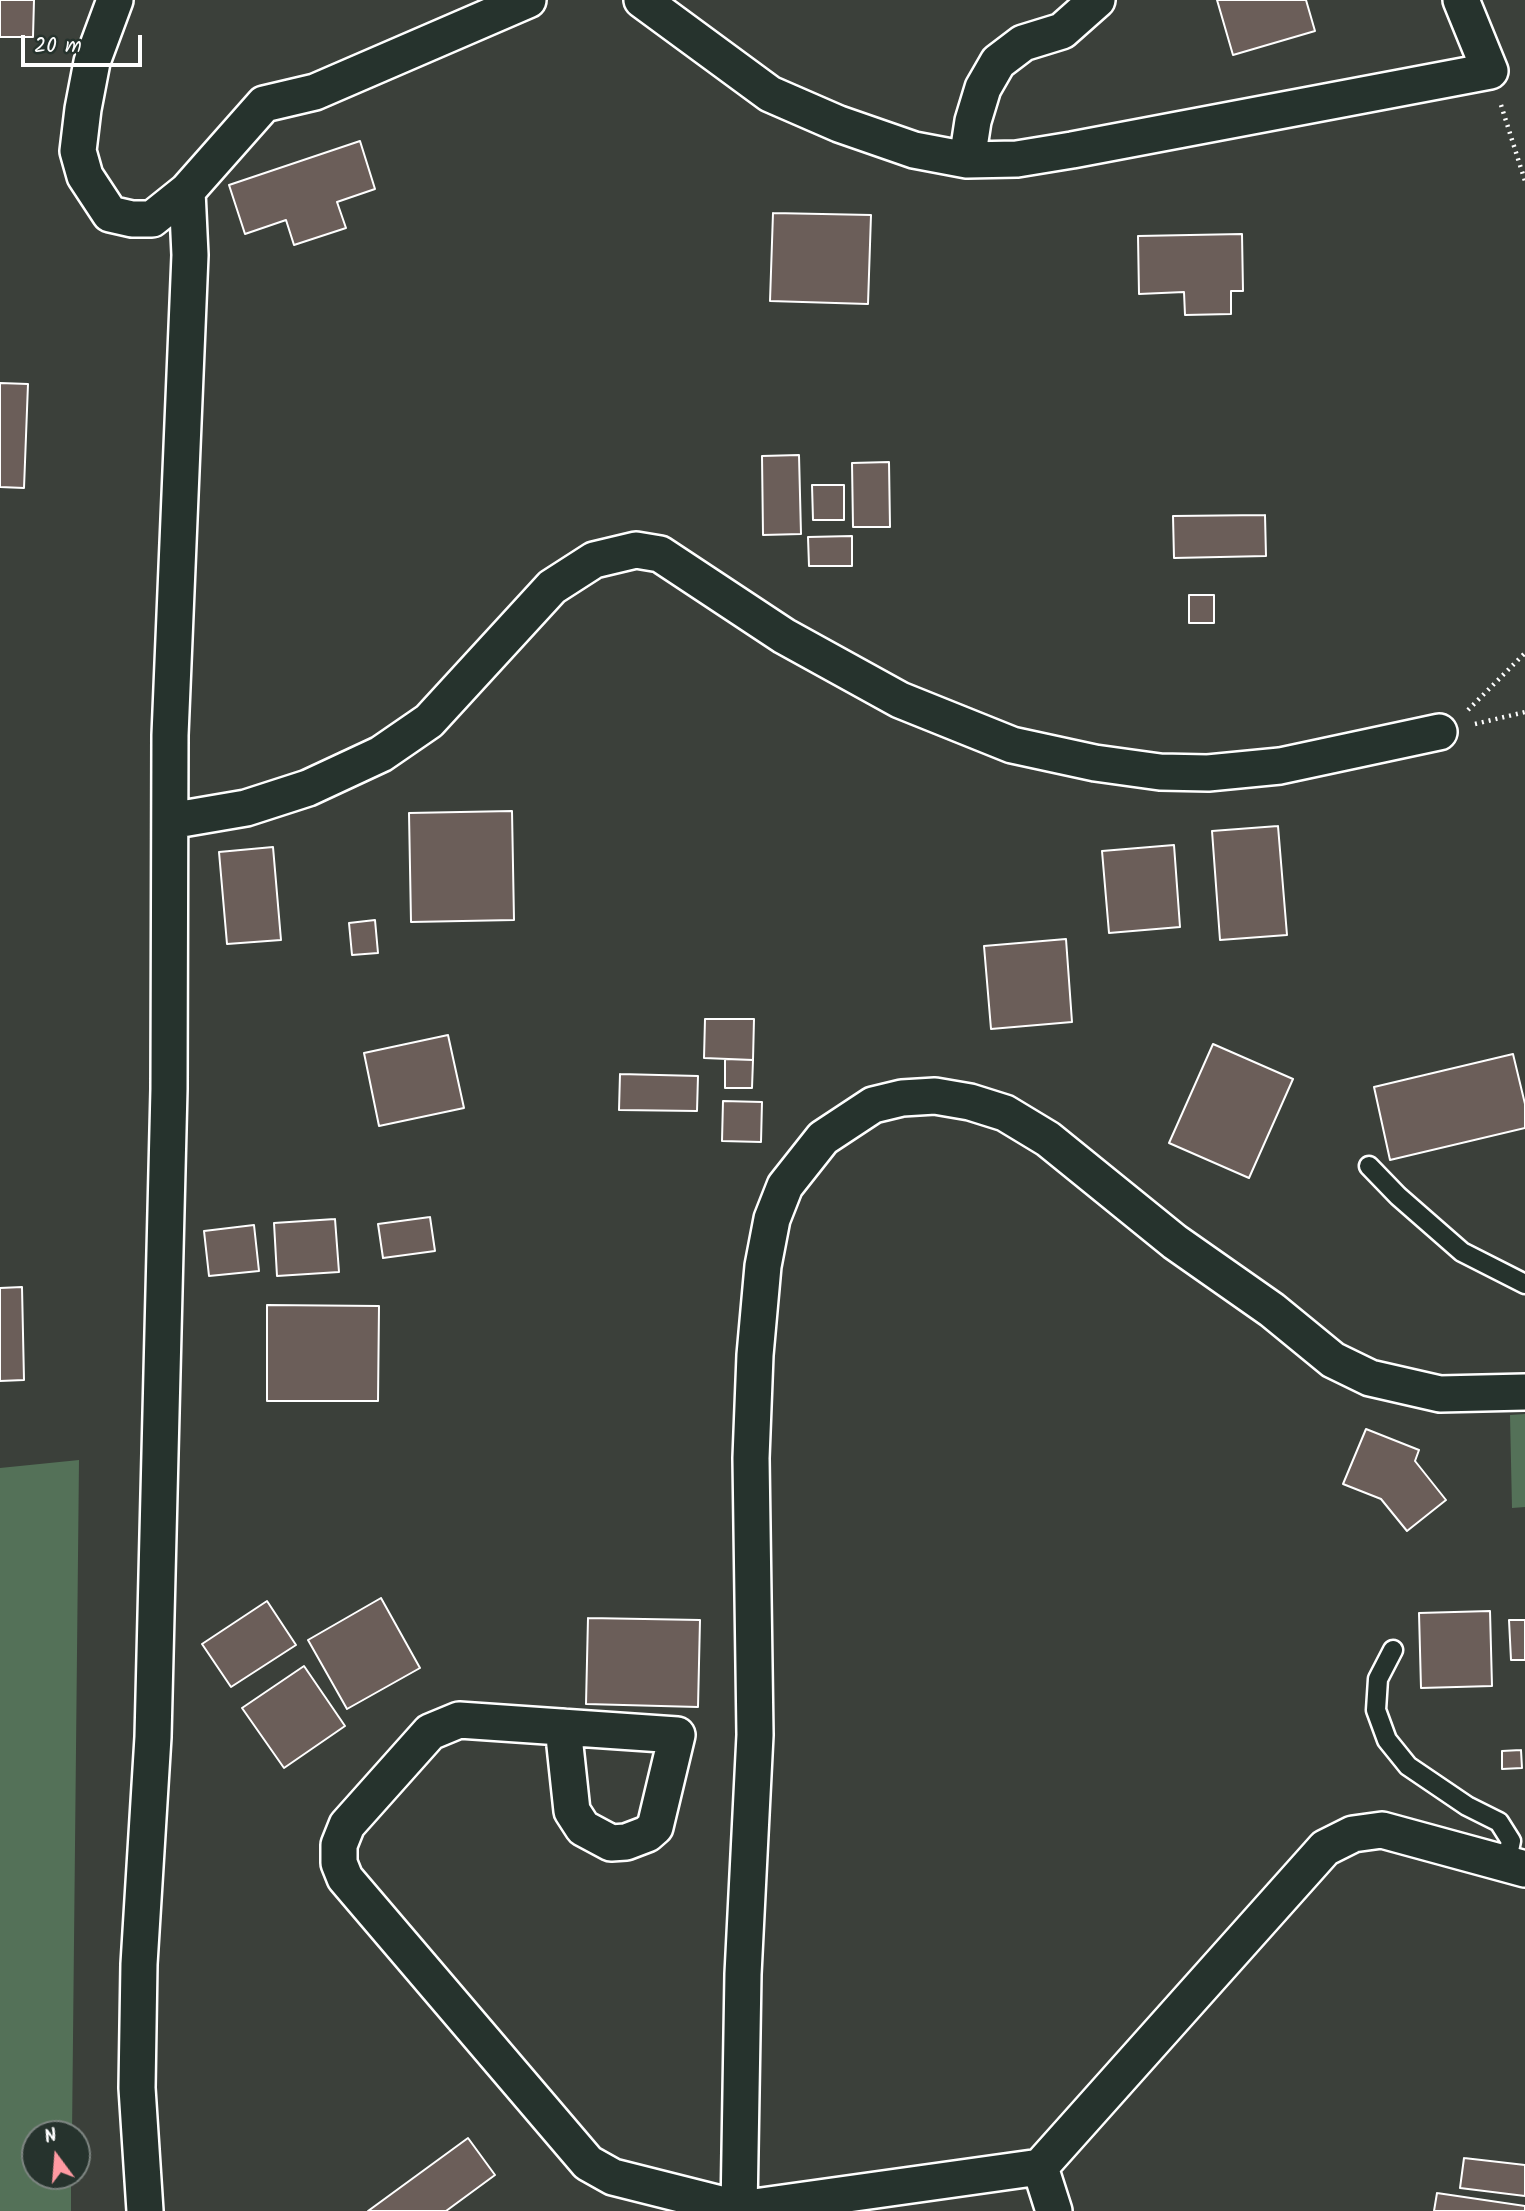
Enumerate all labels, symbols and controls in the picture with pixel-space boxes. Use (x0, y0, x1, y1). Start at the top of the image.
scale bar (24, 21, 145, 65)
text: 20 m (34, 30, 82, 63)
north arrow (21, 2120, 91, 2190)
text: N (41, 2121, 61, 2153)

